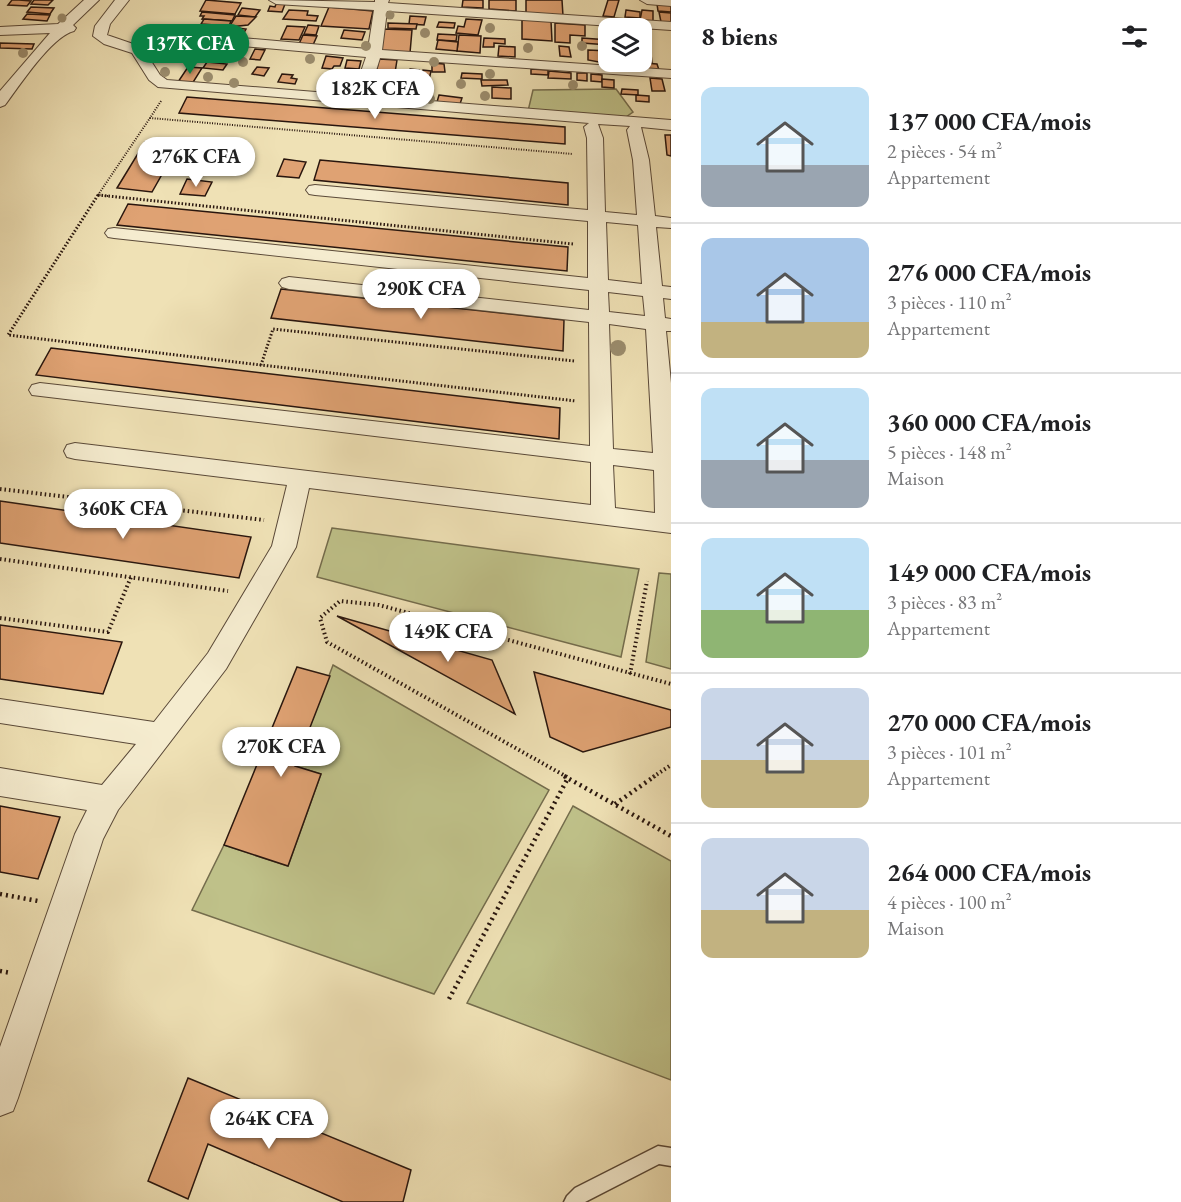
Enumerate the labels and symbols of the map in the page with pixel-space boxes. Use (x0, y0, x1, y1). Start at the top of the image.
pin: 137K CFA (128, 24, 252, 75)
pin: 182K CFA (313, 69, 437, 120)
pin: 276K CFA (134, 137, 258, 188)
pin: 290K CFA (359, 269, 483, 320)
pin: 360K CFA (61, 489, 185, 540)
pin: 149K CFA (386, 612, 510, 663)
pin: 270K CFA (219, 727, 343, 778)
pin: 264K CFA (207, 1099, 331, 1150)

